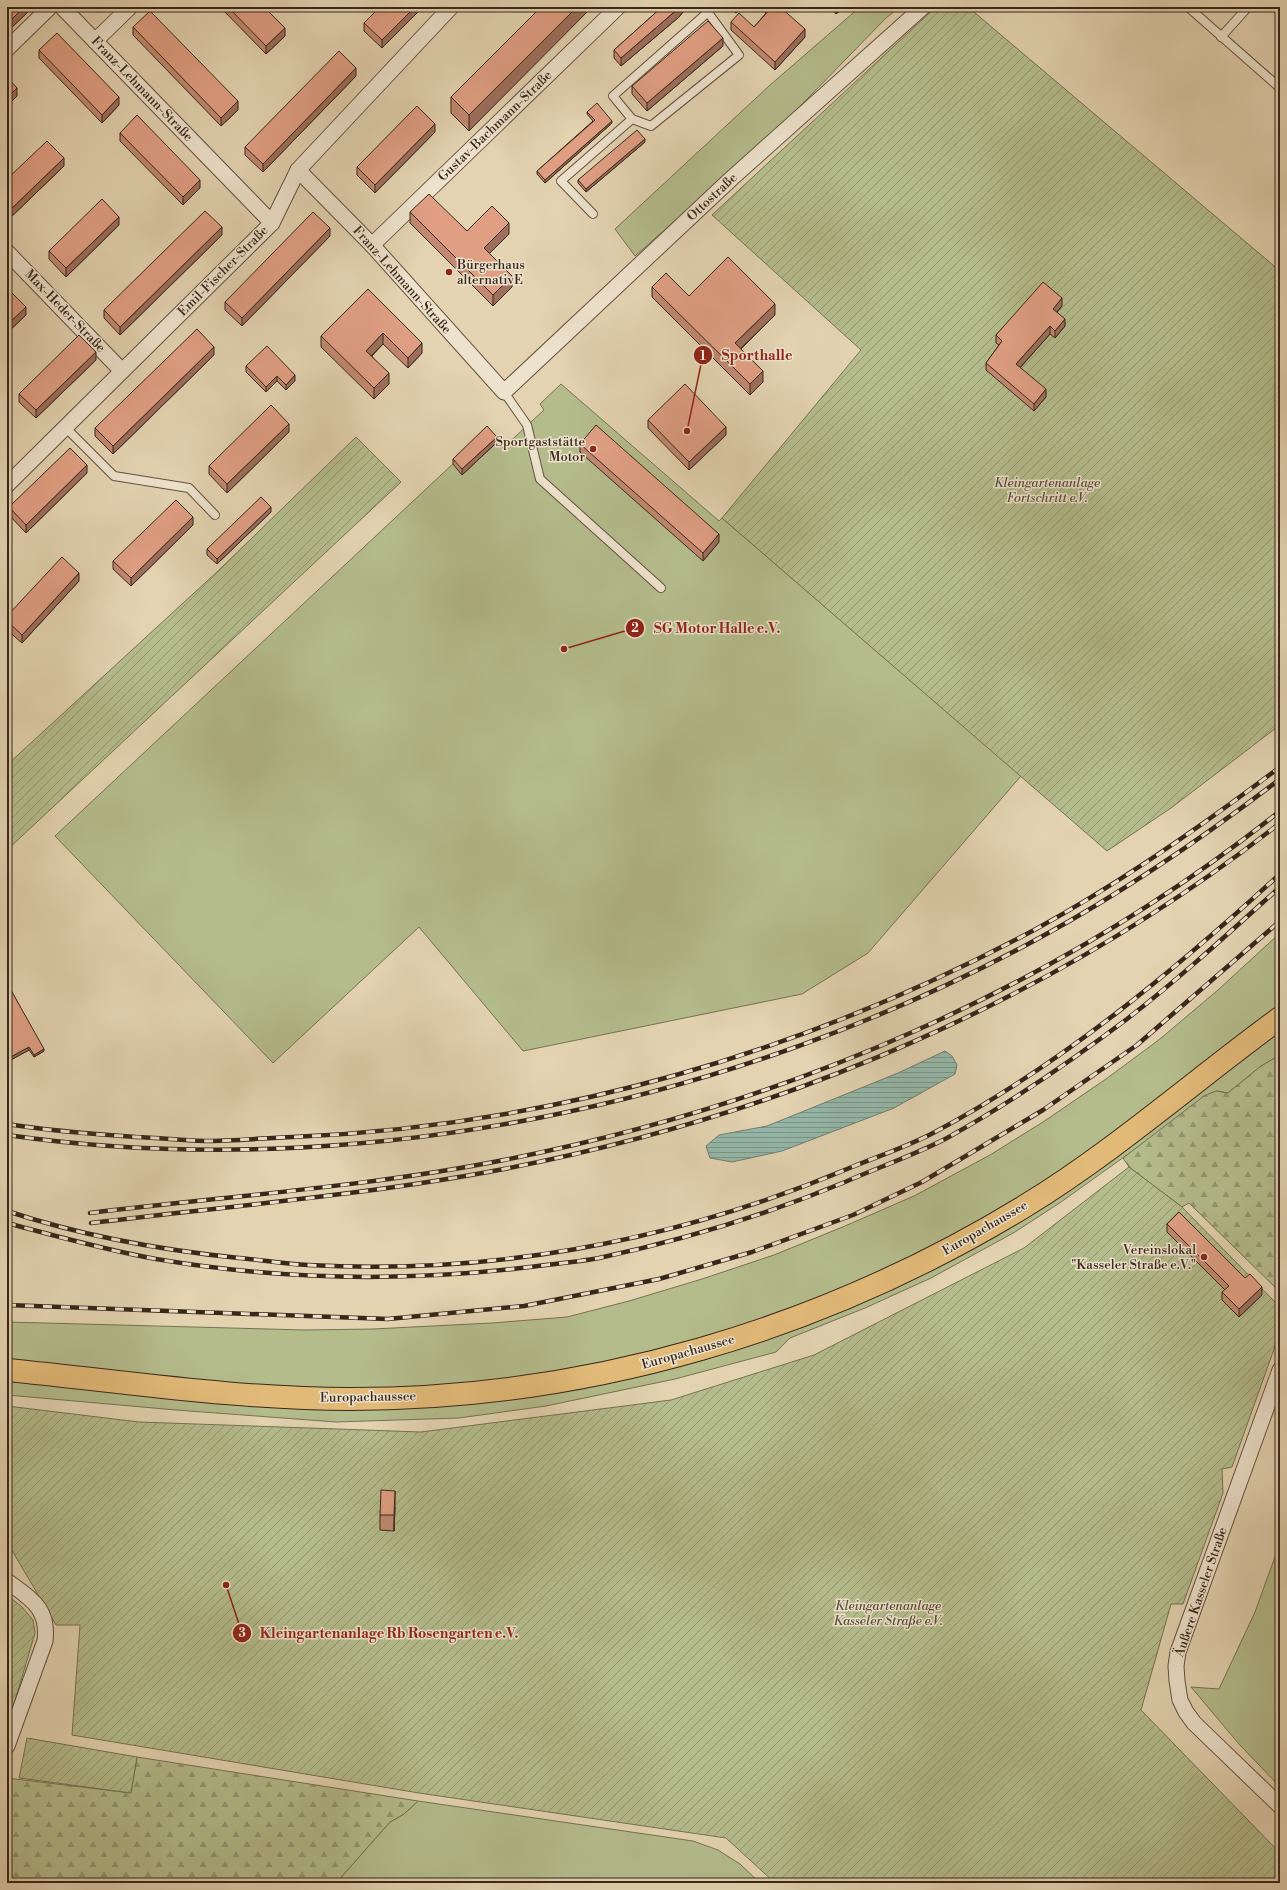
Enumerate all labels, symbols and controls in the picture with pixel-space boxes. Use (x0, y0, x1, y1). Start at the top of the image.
street label: Franz-Lehmann-Straße (88, 33, 197, 145)
street label: Gustav-Bachmann-Straße (435, 67, 556, 185)
street label: Ottostraße (684, 169, 741, 224)
street label: Emil-Fischer-Straße (174, 222, 272, 320)
street label: Franz-Lehmann-Straße (349, 223, 455, 338)
place label: Bürgerhaus alternativE (456, 257, 525, 288)
street label: Max-Heder-Straße (21, 266, 109, 356)
marker: Bürgerhaus alternativE (444, 267, 454, 277)
callout: Sporthalle (693, 342, 800, 368)
text: Sporthalle (722, 347, 793, 365)
text: 1 (700, 349, 706, 364)
place label: Sportgaststätte Motor (496, 434, 585, 465)
marker: Sportgaststätte Motor (588, 444, 598, 454)
park label: Kleingartenanlage Fortschritt e.V. (994, 475, 1100, 506)
callout: SG Motor Halle e.V. (625, 615, 788, 641)
text: SG Motor Halle e.V. (654, 620, 780, 638)
text: 2 (631, 621, 639, 636)
street label: Europachaussee (939, 1197, 1031, 1259)
place label: Vereinslokal "Kasseler Straße e.V." (1071, 1242, 1196, 1273)
marker: Vereinslokal "Kasseler Straße e.V." (1199, 1252, 1209, 1262)
street label: Europachaussee (640, 1331, 737, 1373)
street label: Europachaussee (320, 1388, 417, 1406)
street label: Äußere Kasseler Straße (1170, 1524, 1231, 1660)
park label: Kleingartenanlage Kasseler Straße e.V. (833, 1598, 943, 1629)
callout: Kleingartenanlage Rb Rosengarten e.V. (232, 1620, 526, 1646)
text: Kleingartenanlage Rb Rosengarten e.V. (260, 1625, 518, 1643)
text: 3 (238, 1626, 246, 1641)

